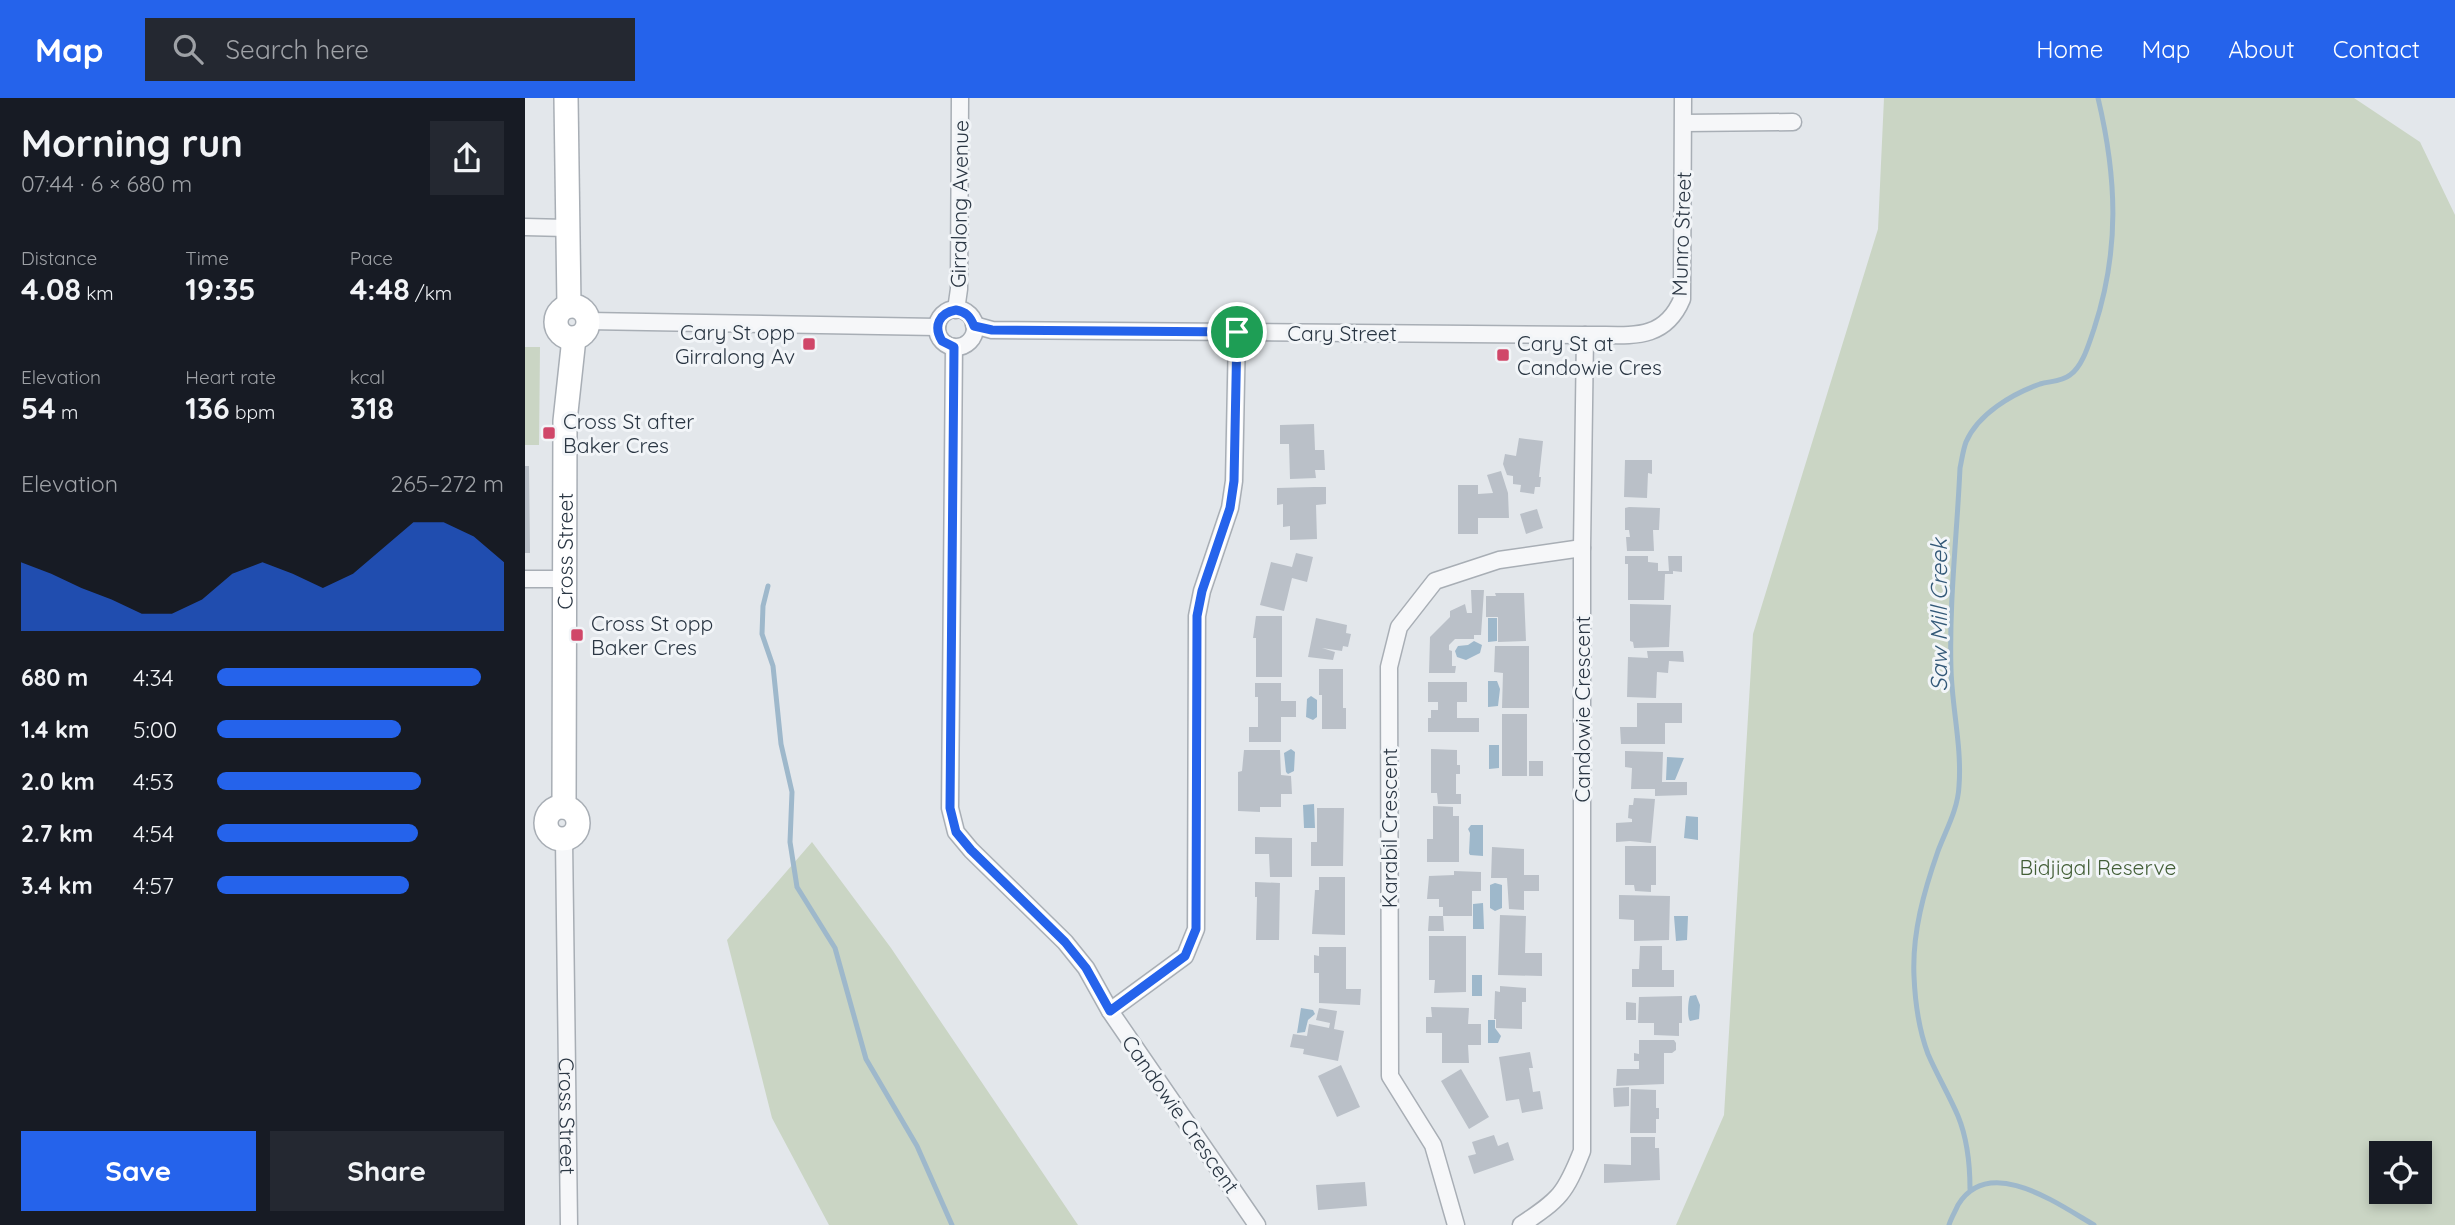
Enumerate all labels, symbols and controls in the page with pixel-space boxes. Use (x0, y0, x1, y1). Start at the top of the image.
search box (145, 18, 635, 81)
text: Map (35, 29, 103, 70)
icon: search (169, 30, 207, 68)
text: Search here (225, 33, 369, 66)
text: Home (2036, 34, 2103, 64)
text: Map (2141, 34, 2190, 64)
text: About (2228, 34, 2295, 64)
text: Contact (2333, 34, 2420, 64)
text: Morning run (21, 119, 243, 167)
street label: Girralong Avenue (945, 120, 973, 288)
button: share (430, 121, 504, 195)
text: 07:44 · 6 × 680 m (21, 169, 192, 198)
street label: Munro Street (1666, 171, 1696, 297)
text: Distance (21, 246, 97, 270)
text: Time (185, 246, 229, 270)
text: Pace (350, 246, 393, 270)
text: 4.08 (21, 270, 81, 308)
text: 19:35 (185, 270, 256, 308)
text: 4:48 (350, 270, 410, 308)
text: km (81, 281, 114, 305)
text: /km (410, 281, 452, 305)
pin (1207, 302, 1267, 362)
icon: arrive (1218, 313, 1256, 351)
place label: Cary St opp Girralong Av (675, 319, 795, 369)
street label: Cary Street (1287, 320, 1397, 346)
place label: Cary St at Candowie Cres (1517, 330, 1662, 380)
marker: Cary St opp Girralong Av (801, 336, 817, 352)
marker: Cary St at Candowie Cres (1495, 347, 1511, 363)
text: Elevation (21, 365, 101, 389)
text: Heart rate (185, 365, 276, 389)
text: kcal (350, 365, 385, 389)
text: 54 (21, 389, 56, 427)
text: 136 (185, 389, 230, 427)
text: 318 (350, 389, 394, 427)
text: m (56, 400, 78, 424)
text: bpm (230, 400, 275, 424)
place label: Cross St after Baker Cres (563, 408, 694, 458)
marker: Cross St after Baker Cres (541, 425, 557, 441)
text: Elevation (21, 469, 118, 498)
text: 265–272 m (391, 469, 504, 498)
street label: Cross Street (552, 493, 578, 609)
water label: Saw Mill Creek (1924, 537, 1953, 691)
place label: Cross St opp Baker Cres (591, 610, 713, 660)
street label: Candowie Crescent (1569, 616, 1595, 802)
marker: Cross St opp Baker Cres (569, 627, 585, 643)
text: 680 m (21, 663, 88, 692)
text: 4:34 (133, 663, 174, 692)
text: 1.4 km (21, 715, 89, 744)
text: 5:00 (133, 715, 177, 744)
street label: Karabil Crescent (1376, 748, 1402, 908)
text: 2.0 km (21, 767, 95, 796)
text: 4:53 (133, 767, 174, 796)
text: 2.7 km (21, 819, 93, 848)
text: 4:54 (133, 819, 174, 848)
park label: Bidjigal Reserve (2020, 854, 2176, 880)
text: 3.4 km (21, 871, 93, 900)
text: 4:57 (133, 871, 174, 900)
street label: Candowie Crescent (1117, 1030, 1245, 1198)
street label: Cross Street (554, 1057, 581, 1175)
button: Save (21, 1131, 256, 1211)
button: Share (270, 1131, 504, 1211)
map controls (2369, 1141, 2432, 1204)
button: locate (2369, 1141, 2432, 1204)

